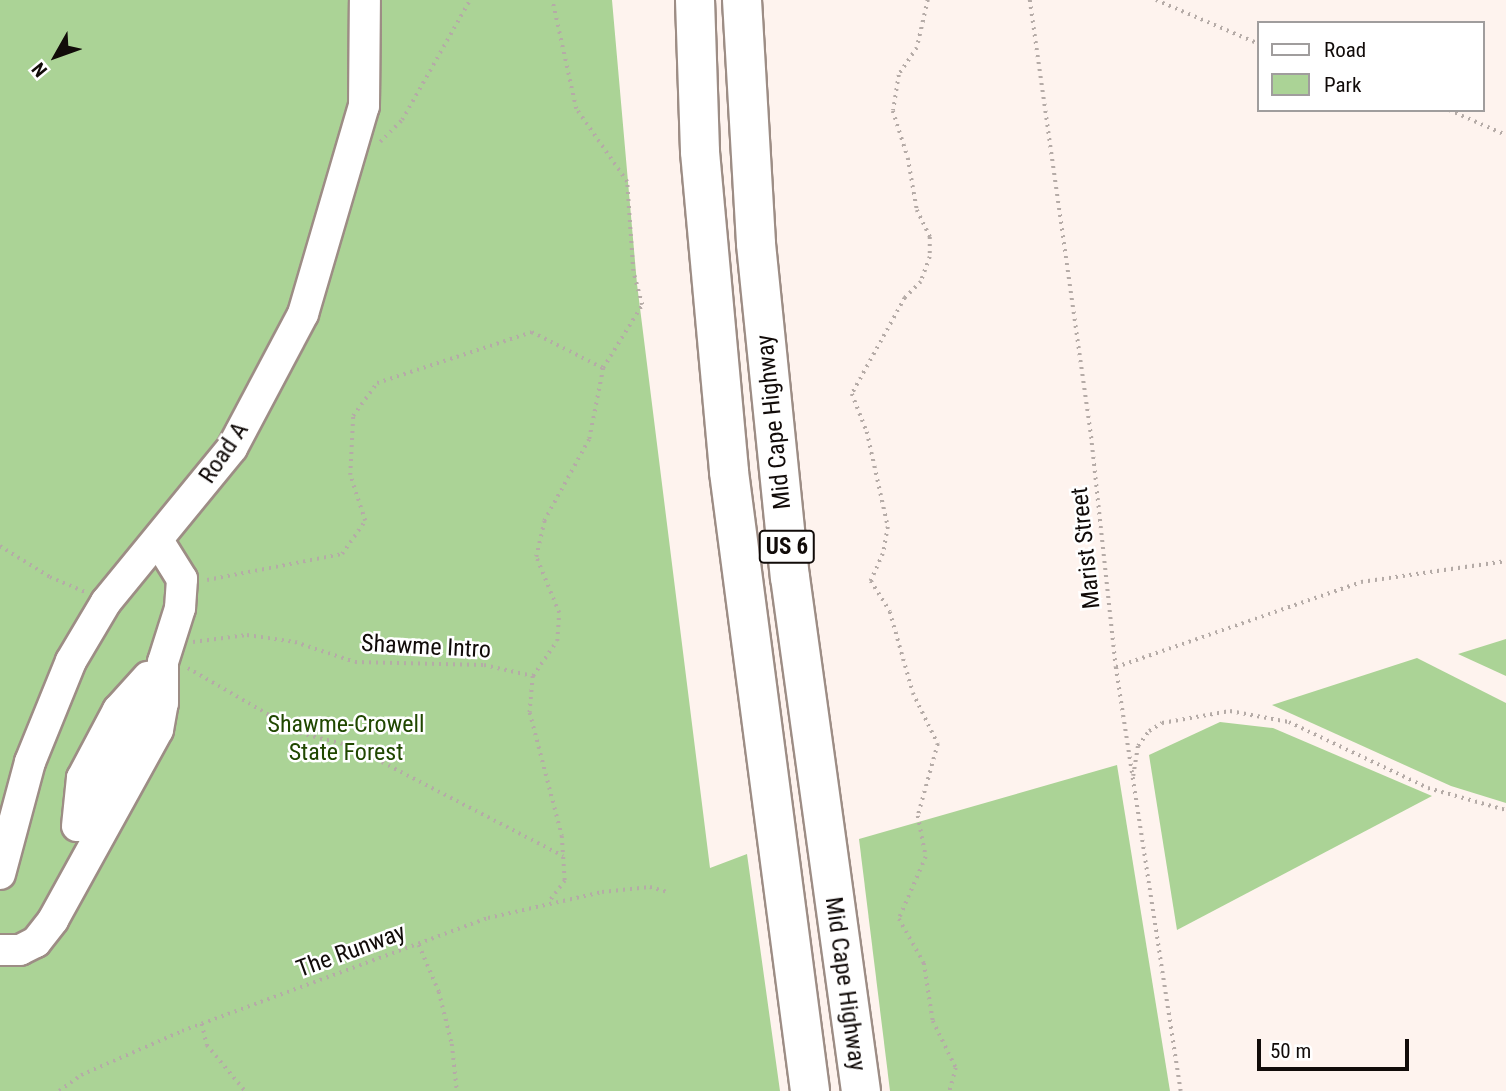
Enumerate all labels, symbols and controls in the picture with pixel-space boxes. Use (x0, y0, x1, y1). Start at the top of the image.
north arrow (21, 21, 91, 91)
legend (1258, 21, 1485, 112)
text: Road (1324, 38, 1366, 62)
text: N (27, 58, 52, 82)
text: Park (1324, 73, 1361, 97)
street label: Mid Cape Highway (751, 333, 797, 511)
street label: Road A (193, 417, 255, 489)
street label: Marist Street (1065, 486, 1107, 610)
road number: US 6 (757, 527, 817, 566)
street label: Shawme Intro (360, 629, 492, 665)
park label: Shawme-Crowell State Forest (268, 711, 424, 767)
street label: Mid Cape Highway (819, 895, 871, 1073)
street label: The Runway (293, 918, 409, 984)
scale bar (1261, 1024, 1413, 1068)
text: 50 m (1270, 1039, 1311, 1063)

